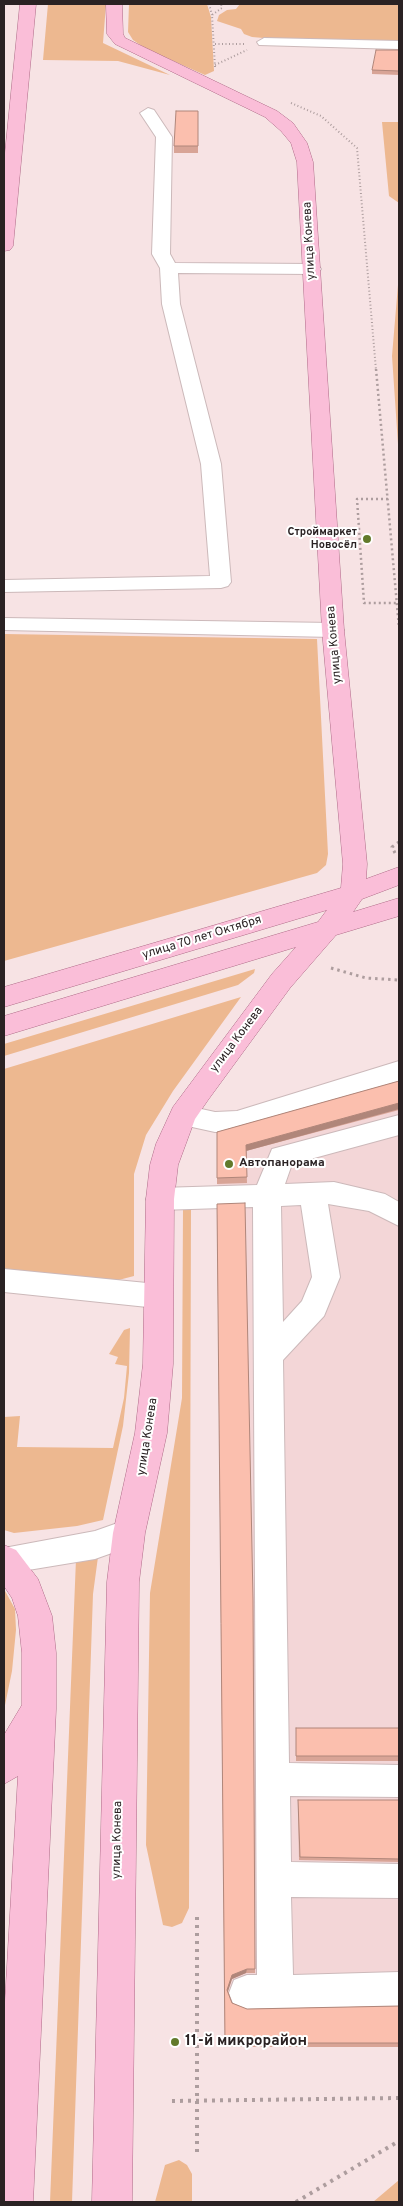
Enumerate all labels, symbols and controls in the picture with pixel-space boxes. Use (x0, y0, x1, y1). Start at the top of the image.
street label: улица Конева (301, 201, 319, 281)
place label: Строймаркет Новосёл (287, 526, 357, 552)
marker: Строймаркет Новосёл (361, 533, 373, 545)
street label: улица Конева (324, 605, 346, 685)
street label: улица 70 лет Октября (141, 913, 263, 963)
street label: улица Конева (208, 1004, 266, 1076)
place label: Автопанорама (239, 1157, 325, 1171)
marker: Автопанорама (223, 1158, 235, 1170)
street label: улица Конева (135, 1397, 161, 1477)
street label: улица Конева (110, 1801, 126, 1879)
place label: 11-й микрорайон (185, 2033, 307, 2051)
marker: 11-й микрорайон (169, 2036, 181, 2048)

